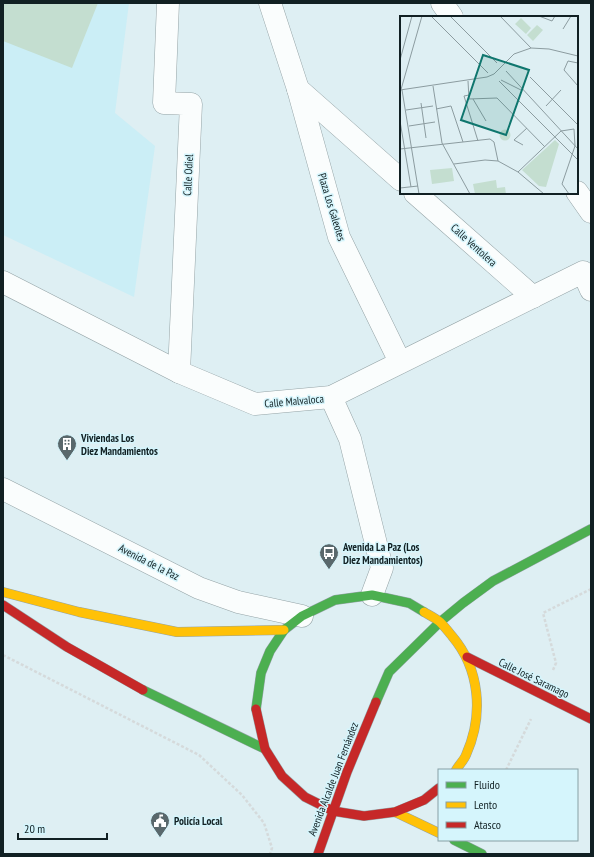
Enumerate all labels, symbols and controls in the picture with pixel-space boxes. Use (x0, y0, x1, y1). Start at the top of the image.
inset map (400, 16, 578, 194)
street label: Calle Odiel (180, 153, 196, 196)
street label: Plaza Los Galeotes (315, 171, 349, 243)
street label: Calle Ventolera (448, 221, 500, 269)
street label: Calle Malvaloca (264, 391, 324, 411)
place label: Viviendas Los Diez Mandamientos (80, 431, 158, 458)
building icon: Viviendas Los Diez Mandamientos (56, 433, 78, 461)
place label: Avenida La Paz (Los Diez Mandamientos) (342, 540, 423, 567)
street label: Avenida de la Paz (116, 541, 182, 583)
bus stop icon: Avenida La Paz (Los Diez Mandamientos) (318, 542, 340, 570)
street label: Calle José Saramago (496, 655, 572, 701)
street label: Avenida Alcalde Juan Fernández (305, 720, 361, 838)
legend (438, 769, 578, 841)
text: Fluido (474, 777, 500, 792)
text: Lento (474, 797, 497, 812)
public building icon: Policía Local (149, 810, 171, 838)
place label: Policía Local (174, 814, 223, 828)
scale bar (18, 815, 107, 841)
text: Atasco (474, 817, 501, 832)
text: 20 m (24, 821, 45, 836)

